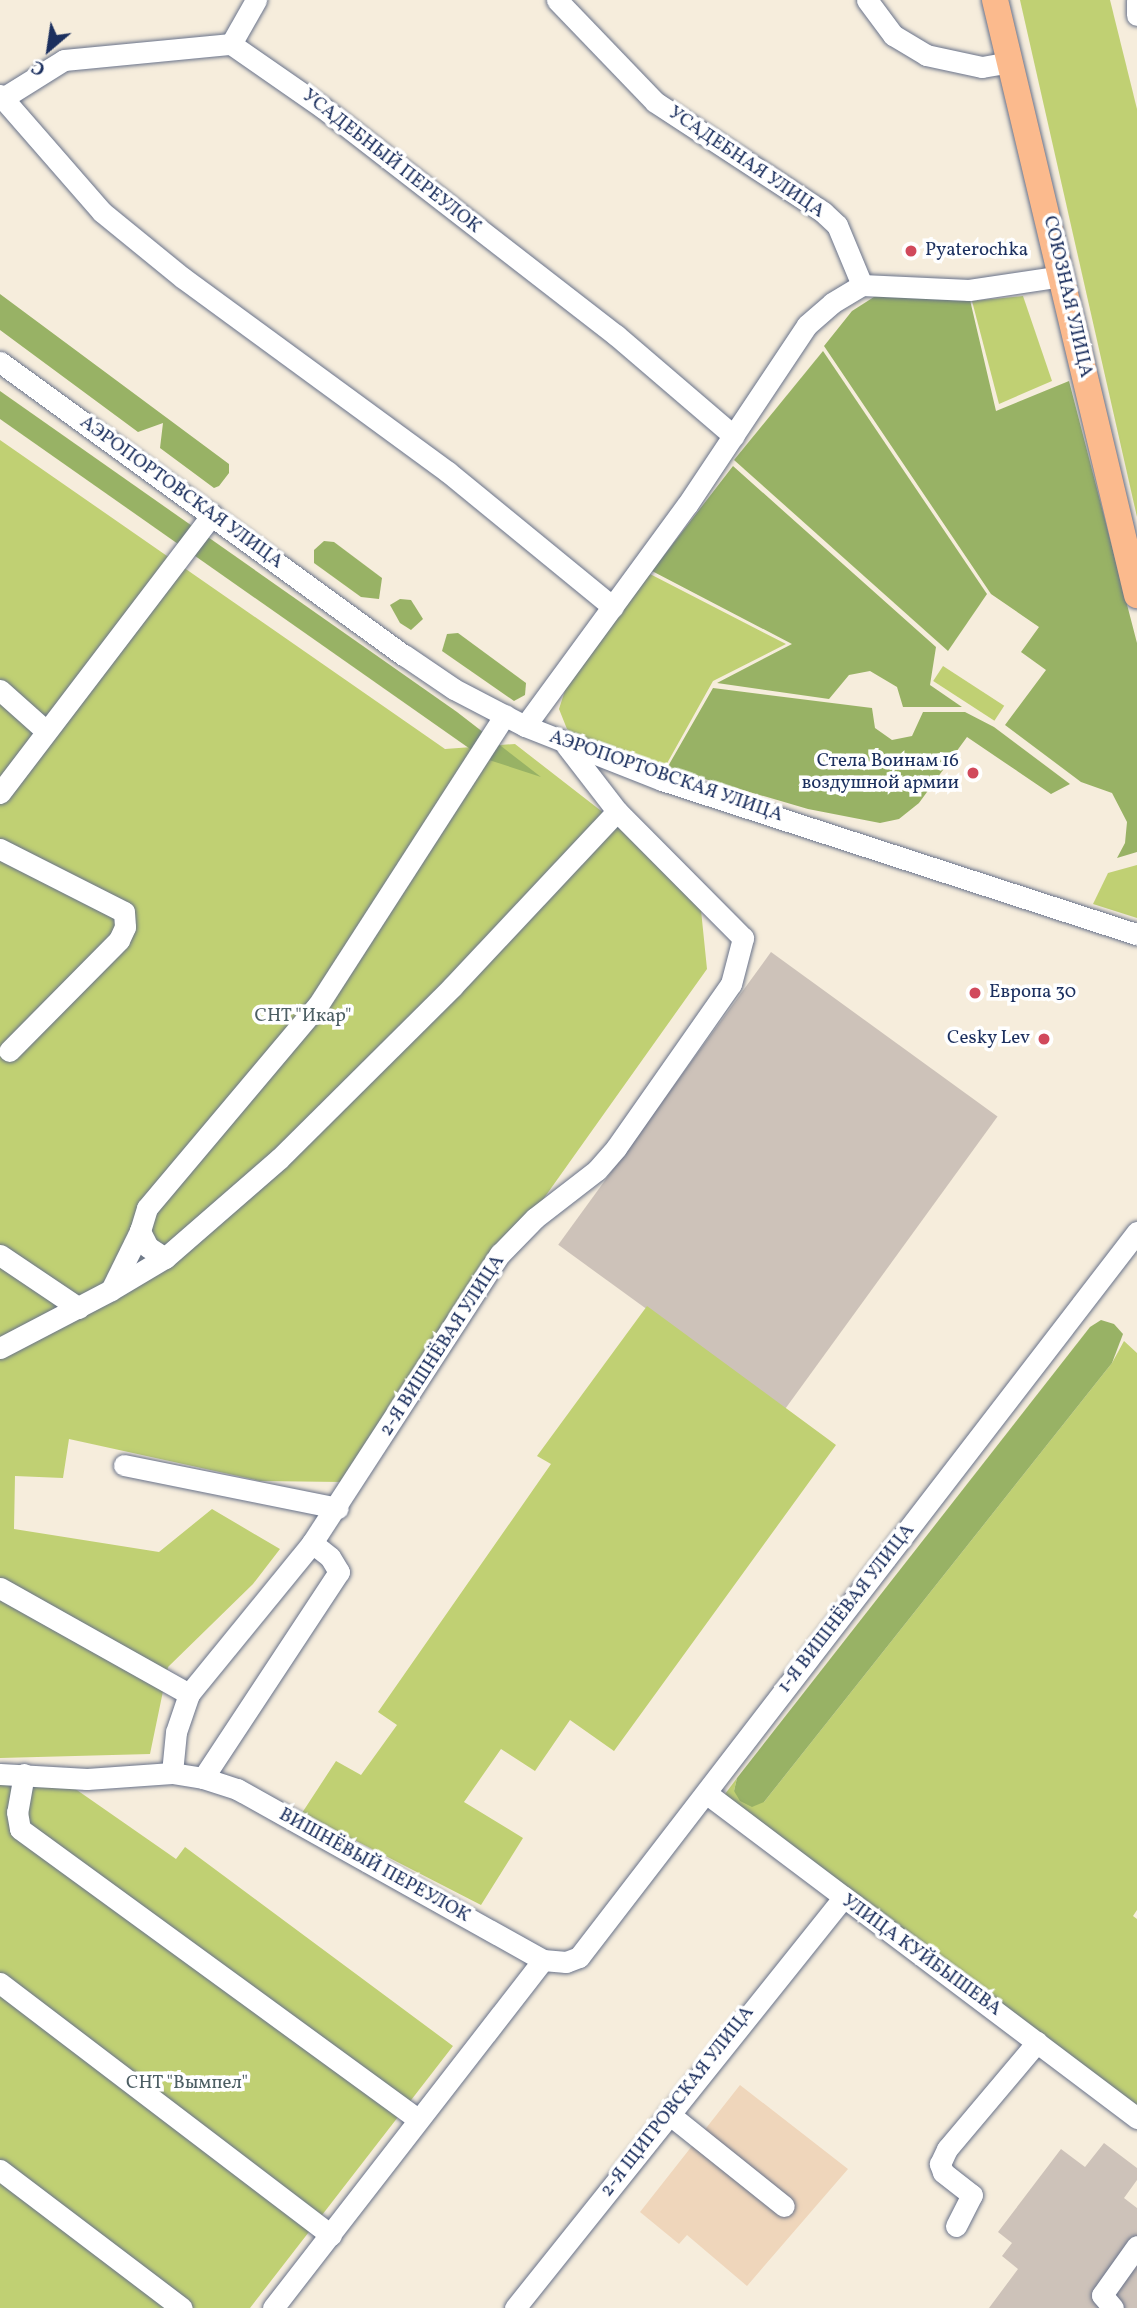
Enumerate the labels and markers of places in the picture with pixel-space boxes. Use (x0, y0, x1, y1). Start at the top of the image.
place label: Pyaterochka (925, 240, 1028, 262)
marker: Pyaterochka (903, 243, 919, 259)
place label: Стела Воинам 16 воздушной армии (802, 751, 959, 795)
marker: Стела Воинам 16 воздушной армии (965, 765, 981, 781)
place label: Европа 30 (989, 982, 1076, 1004)
marker: Европа 30 (967, 985, 983, 1001)
place label: Cesky Lev (947, 1028, 1030, 1050)
marker: Cesky Lev (1036, 1031, 1052, 1047)

